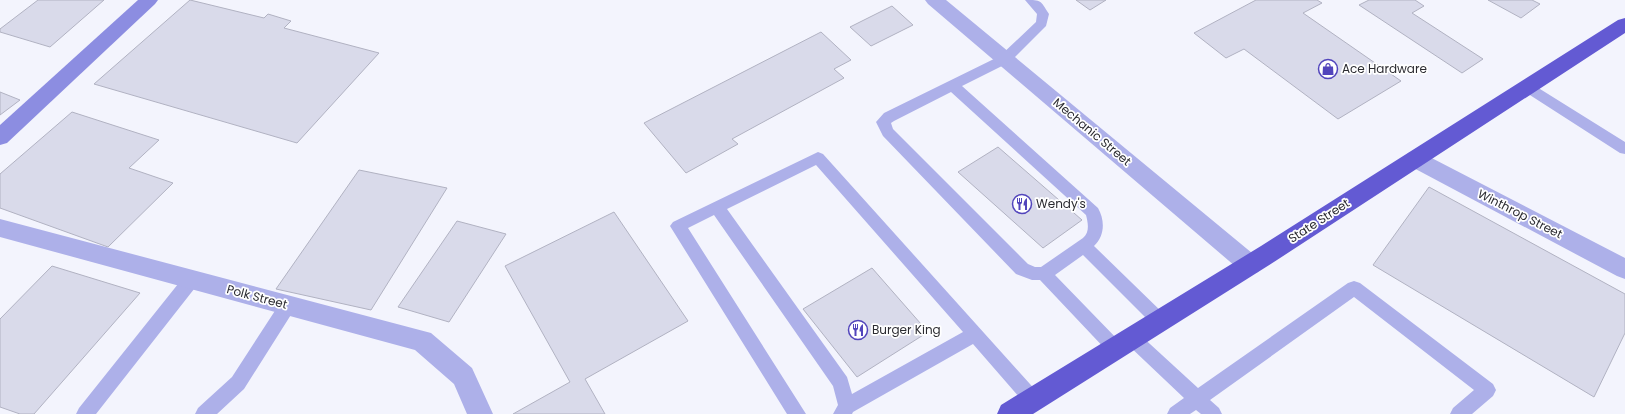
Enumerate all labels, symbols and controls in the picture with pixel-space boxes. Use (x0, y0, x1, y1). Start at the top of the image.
shop icon: Ace Hardware (1317, 58, 1339, 80)
place label: Ace Hardware (1342, 60, 1427, 77)
street label: Mechanic Street (1050, 94, 1135, 169)
street label: Winthrop Street (1475, 185, 1566, 242)
restaurant icon: Wendy's (1011, 193, 1033, 215)
street label: State Street (1285, 194, 1353, 247)
place label: Wendy's (1036, 195, 1086, 212)
street label: Polk Street (225, 280, 289, 313)
restaurant icon: Burger King (847, 319, 869, 341)
place label: Burger King (872, 321, 941, 338)

